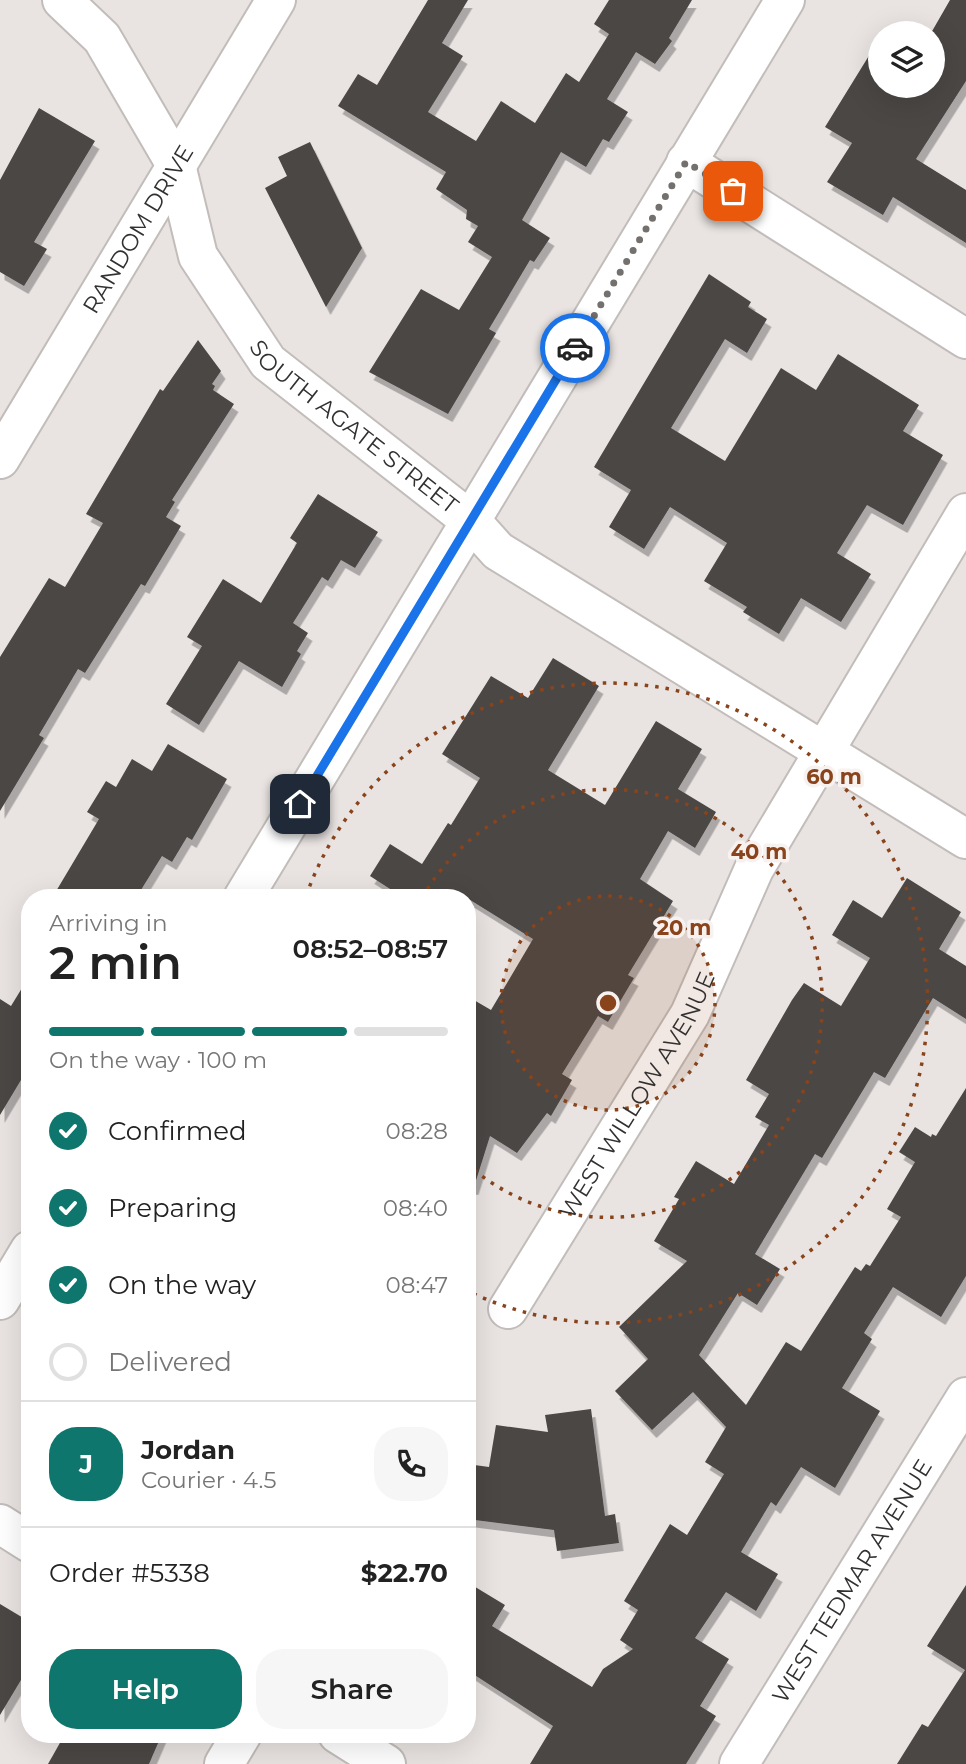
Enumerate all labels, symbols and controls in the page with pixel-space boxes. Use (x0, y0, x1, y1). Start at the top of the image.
map controls (868, 21, 945, 98)
button: layers (868, 21, 945, 98)
street label: RANDOM DRIVE (77, 140, 199, 319)
pin (703, 161, 763, 221)
icon: bag (714, 172, 752, 210)
courier (540, 313, 610, 383)
icon: car (556, 329, 594, 367)
street label: SOUTH AGATE STREET (243, 335, 465, 520)
text: 60 m (806, 764, 862, 789)
pin (270, 774, 330, 834)
icon: home (281, 785, 319, 823)
text: 40 m (731, 839, 787, 864)
text: Arriving in (49, 909, 168, 937)
text: 20 m (657, 915, 711, 940)
text: 08:52–08:57 (293, 933, 448, 965)
text: 2 min (49, 934, 182, 991)
street label: WEST WILLOW AVENUE (553, 968, 721, 1224)
centre of rings (596, 991, 620, 1015)
text: On the way · 100 m (49, 1046, 267, 1074)
icon: check (49, 1112, 87, 1150)
text: Confirmed (108, 1115, 247, 1147)
text: 08:28 (385, 1117, 448, 1145)
icon: check (49, 1189, 87, 1227)
text: Preparing (108, 1192, 237, 1224)
text: 08:40 (383, 1194, 448, 1222)
icon: check (49, 1266, 87, 1304)
text: On the way (108, 1269, 256, 1301)
text: 08:47 (386, 1271, 448, 1299)
text: Delivered (108, 1346, 232, 1378)
button: phone (374, 1427, 448, 1501)
text: Jordan (141, 1434, 235, 1466)
text: J (79, 1448, 93, 1480)
street label: WEST TEDMAR AVENUE (766, 1454, 938, 1708)
text: Courier · 4.5 (141, 1466, 276, 1494)
text: Order #5338 (49, 1557, 210, 1589)
text: $22.70 (361, 1557, 448, 1589)
button: Help (49, 1649, 242, 1729)
button: Share (256, 1649, 448, 1729)

